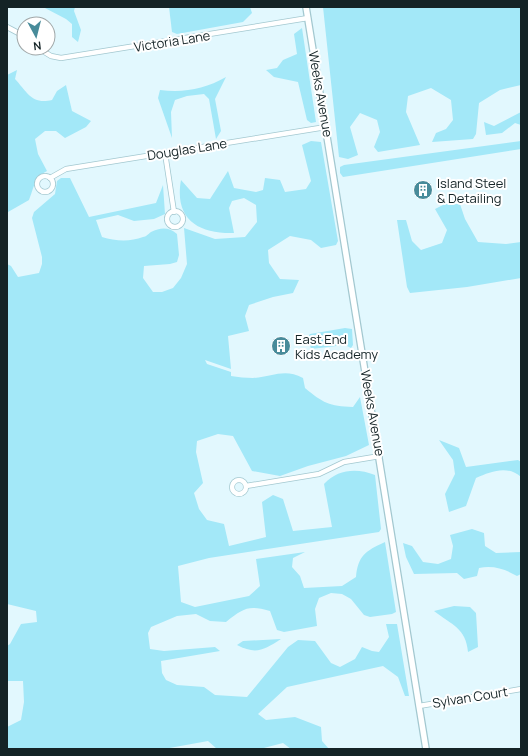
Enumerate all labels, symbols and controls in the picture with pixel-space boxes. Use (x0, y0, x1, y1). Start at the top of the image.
north arrow (16, 16, 56, 56)
street label: Victoria Lane (132, 26, 212, 56)
text: N (32, 38, 42, 54)
street label: Weeks Avenue (305, 50, 337, 139)
street label: Douglas Lane (146, 134, 229, 164)
place label: Island Steel & Detailing (437, 174, 506, 207)
building icon: Island Steel & Detailing (412, 179, 434, 201)
place label: East End Kids Academy (295, 330, 378, 363)
building icon: East End Kids Academy (270, 335, 292, 357)
street label: Weeks Avenue (357, 369, 389, 458)
street label: Sylvan Court (431, 682, 509, 712)

